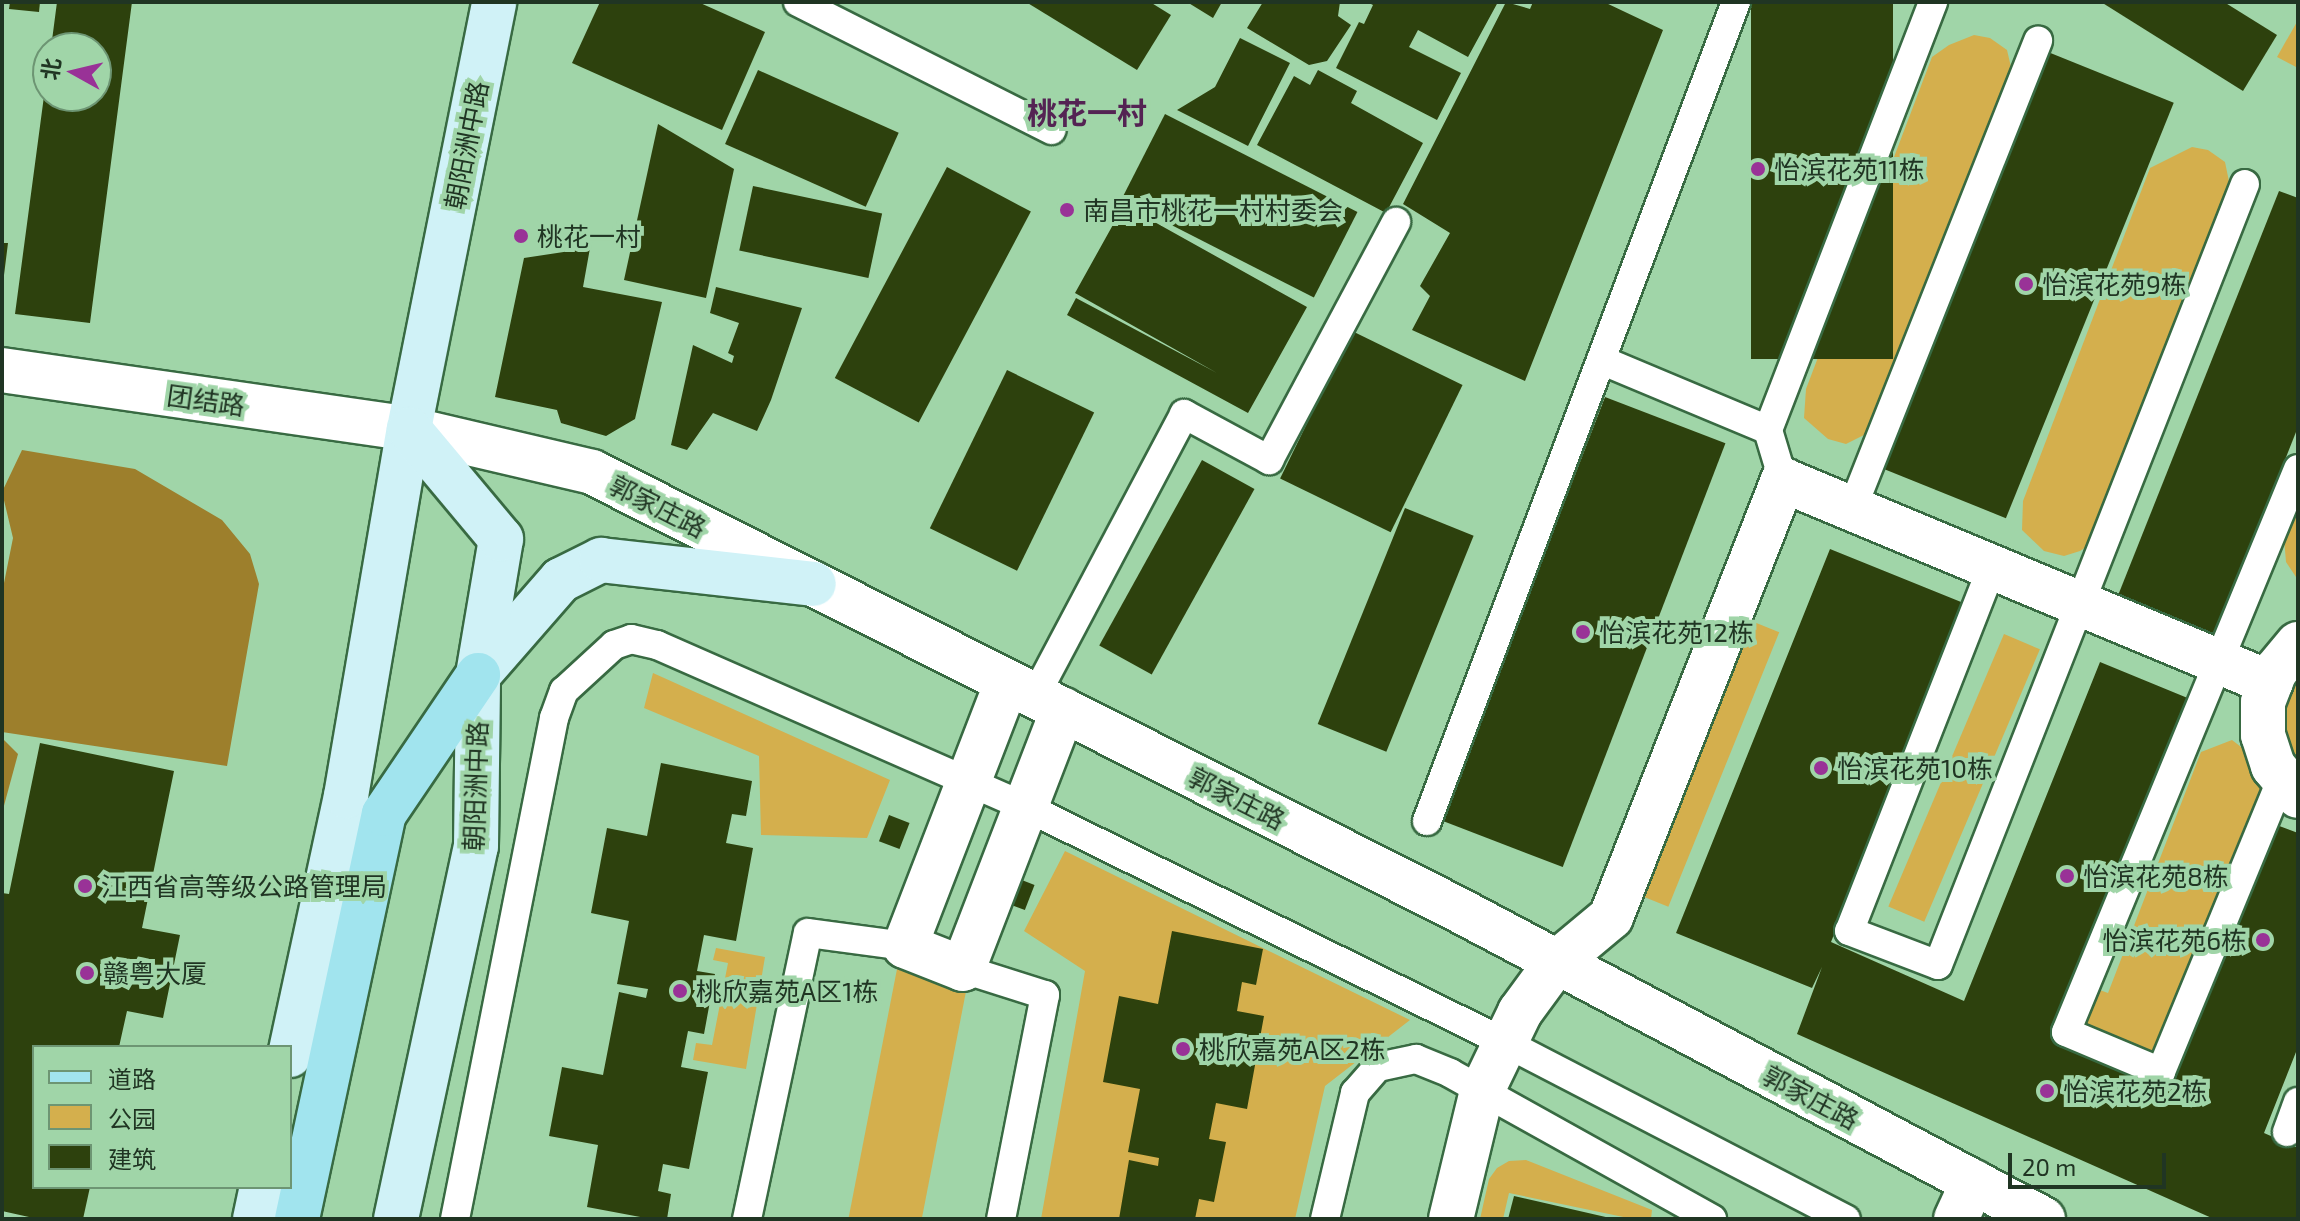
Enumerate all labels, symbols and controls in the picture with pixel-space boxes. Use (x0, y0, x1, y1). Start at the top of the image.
north arrow (32, 32, 112, 112)
text: 北 (36, 56, 65, 82)
street label: 朝阳洲中路 (438, 78, 494, 212)
district label: 桃花一村 (1027, 94, 1147, 130)
place label: 怡滨花苑11栋 (1774, 153, 1925, 185)
marker: 怡滨花苑11栋 (1749, 160, 1767, 178)
place label: 南昌市桃花一村村委会 (1083, 194, 1343, 226)
marker: 南昌市桃花一村村委会 (1058, 201, 1076, 219)
place label: 桃花一村 (537, 220, 641, 252)
marker: 桃花一村 (512, 227, 530, 245)
place label: 怡滨花苑9栋 (2042, 268, 2187, 300)
marker: 怡滨花苑9栋 (2017, 275, 2035, 293)
street label: 团结路 (165, 379, 247, 421)
street label: 郭家庄路 (605, 468, 711, 544)
place label: 怡滨花苑12栋 (1599, 616, 1754, 648)
marker: 怡滨花苑12栋 (1574, 623, 1592, 641)
street label: 朝阳洲中路 (457, 720, 493, 852)
place label: 怡滨花苑10栋 (1837, 752, 1993, 784)
marker: 怡滨花苑10栋 (1812, 759, 1830, 777)
street label: 郭家庄路 (1184, 760, 1290, 836)
place label: 怡滨花苑8栋 (2083, 860, 2229, 892)
marker: 怡滨花苑8栋 (2058, 867, 2076, 885)
place label: 江西省高等级公路管理局 (101, 870, 387, 902)
marker: 江西省高等级公路管理局 (76, 877, 94, 895)
place label: 怡滨花苑6栋 (2102, 924, 2247, 956)
marker: 怡滨花苑6栋 (2254, 931, 2272, 949)
place label: 赣粤大厦 (103, 957, 207, 989)
marker: 赣粤大厦 (78, 964, 96, 982)
place label: 桃欣嘉苑A区1栋 (696, 975, 879, 1007)
marker: 桃欣嘉苑A区1栋 (671, 982, 689, 1000)
place label: 桃欣嘉苑A区2栋 (1199, 1033, 1386, 1065)
marker: 桃欣嘉苑A区2栋 (1174, 1040, 1192, 1058)
legend (32, 1045, 292, 1189)
street label: 郭家庄路 (1758, 1059, 1864, 1135)
text: 道路 (108, 1064, 156, 1093)
place label: 怡滨花苑2栋 (2063, 1075, 2208, 1107)
marker: 怡滨花苑2栋 (2038, 1082, 2056, 1100)
text: 公园 (108, 1104, 156, 1133)
scale bar (2012, 1137, 2170, 1187)
text: 建筑 (108, 1144, 156, 1173)
text: 20 m (2022, 1152, 2076, 1181)

